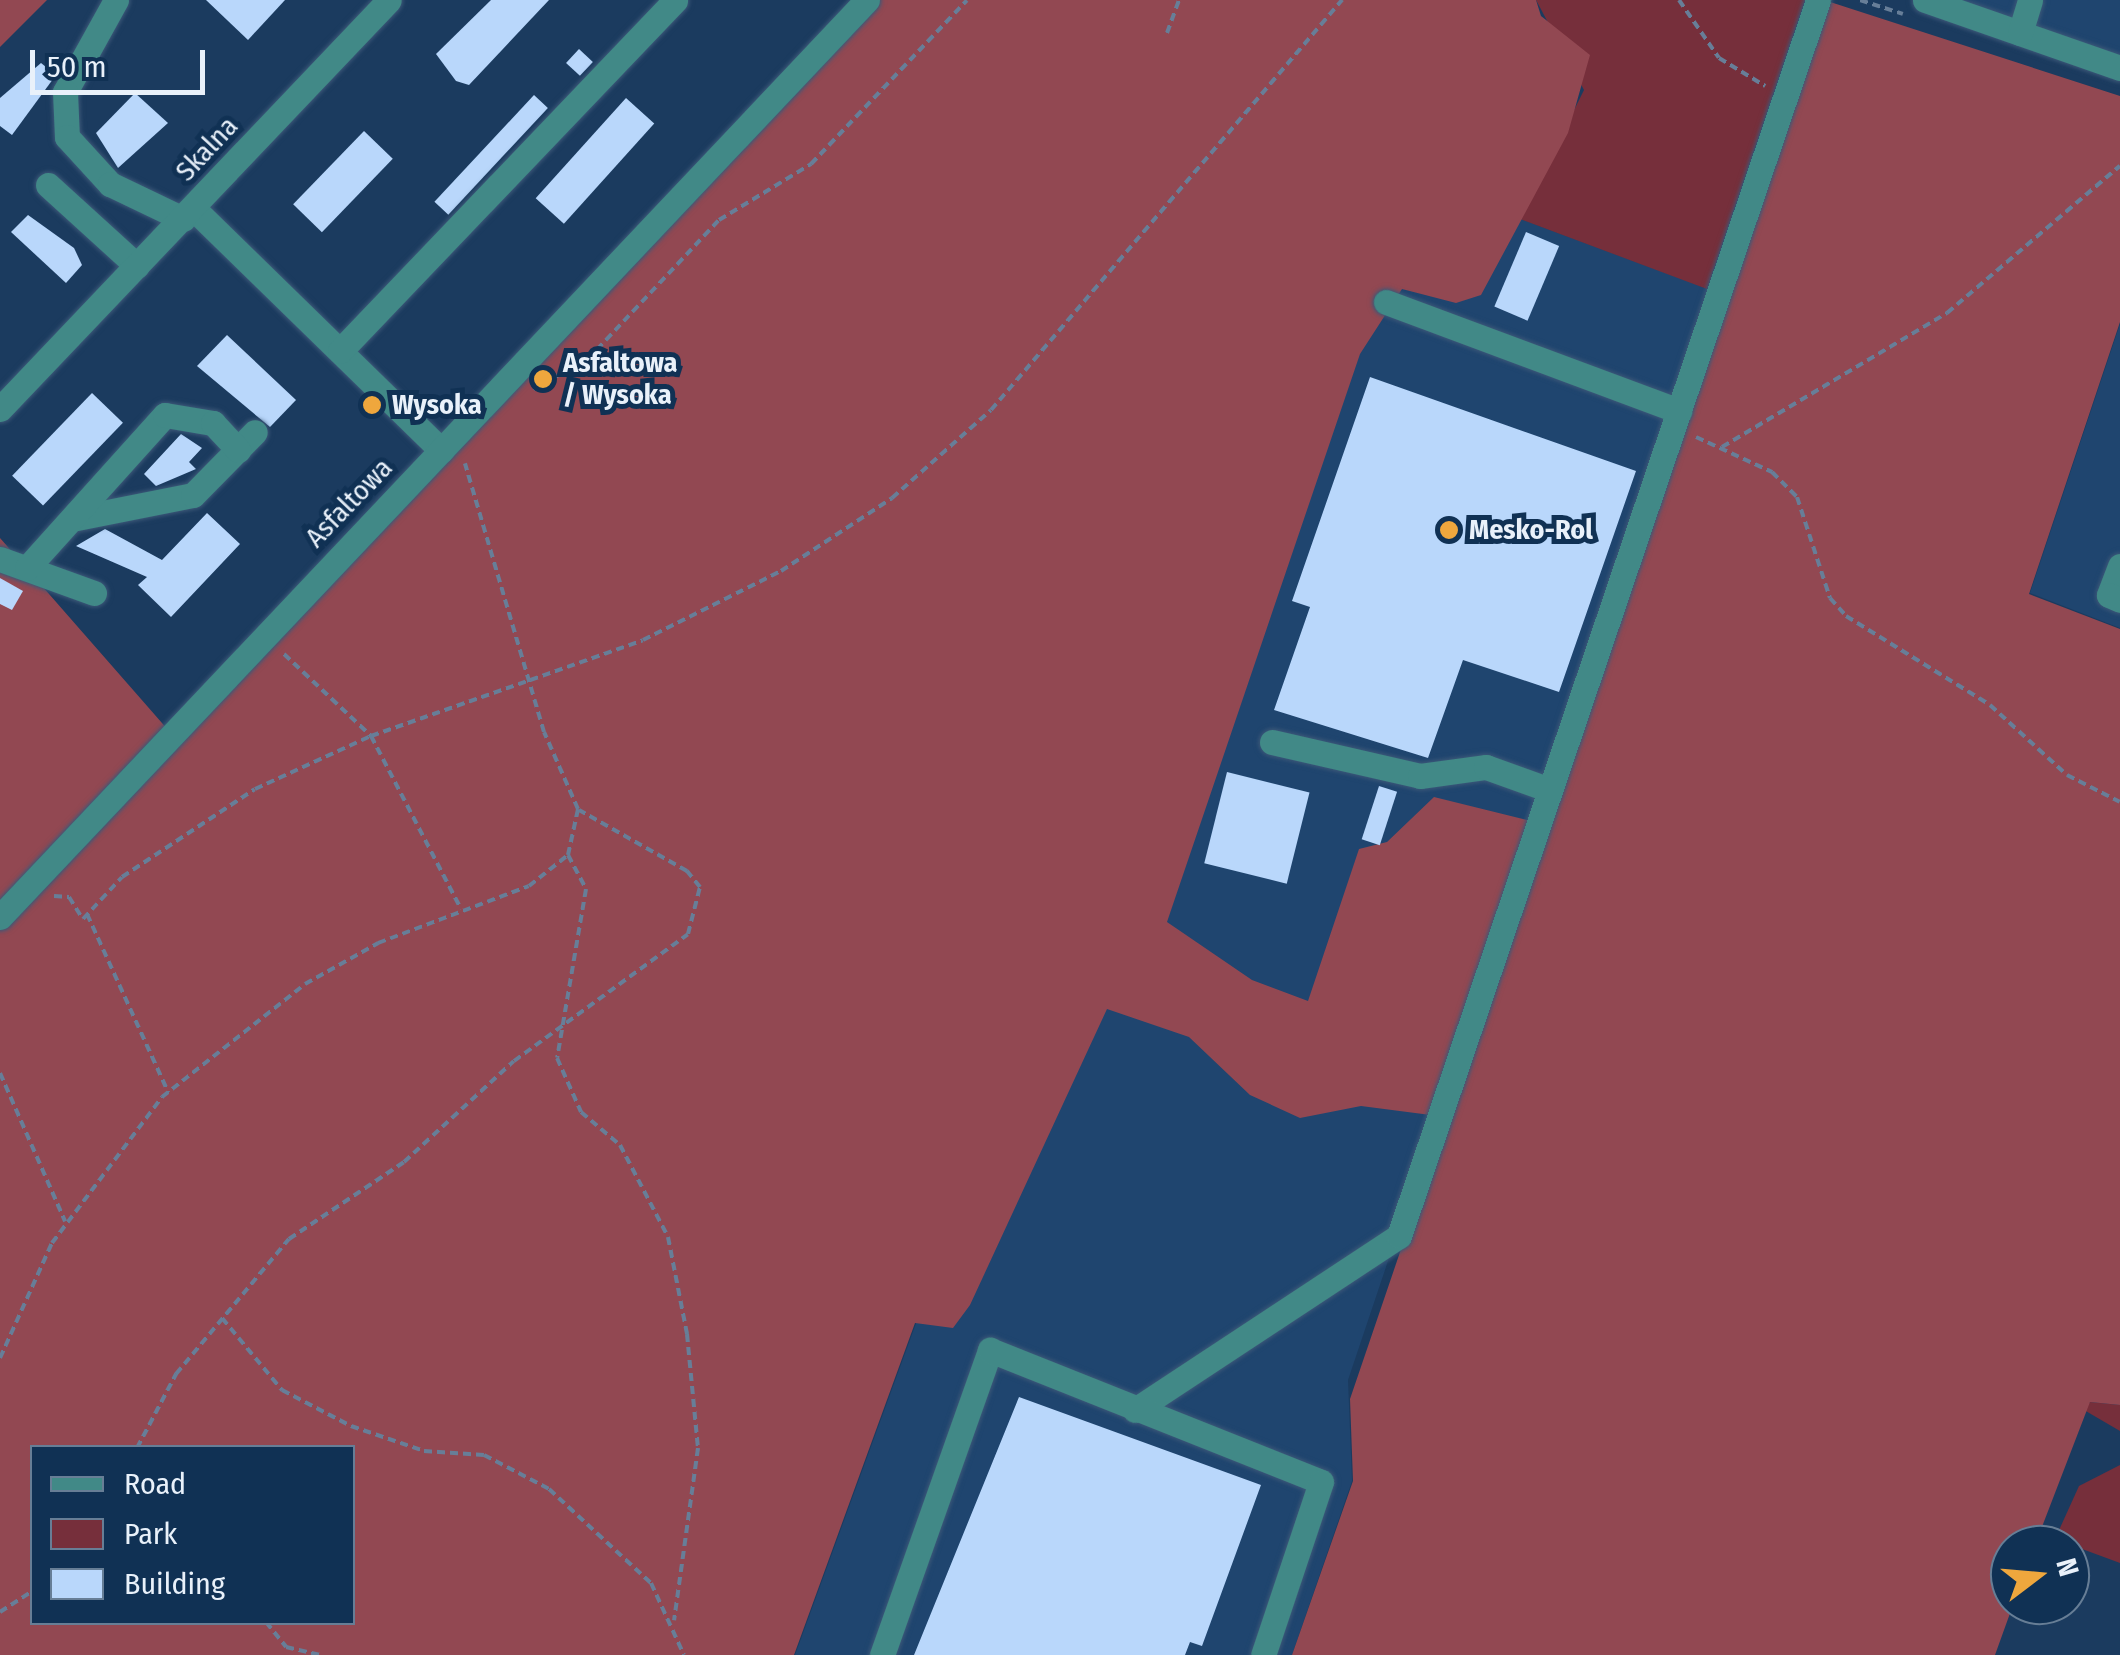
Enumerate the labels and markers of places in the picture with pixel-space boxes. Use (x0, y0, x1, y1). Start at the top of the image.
place label: Asfaltowa / Wysoka (563, 346, 677, 412)
marker: Asfaltowa / Wysoka (532, 368, 554, 390)
place label: Wysoka (392, 388, 482, 422)
marker: Wysoka (361, 394, 383, 416)
place label: Mesko-Rol (1469, 513, 1593, 547)
marker: Mesko-Rol (1438, 519, 1460, 541)

